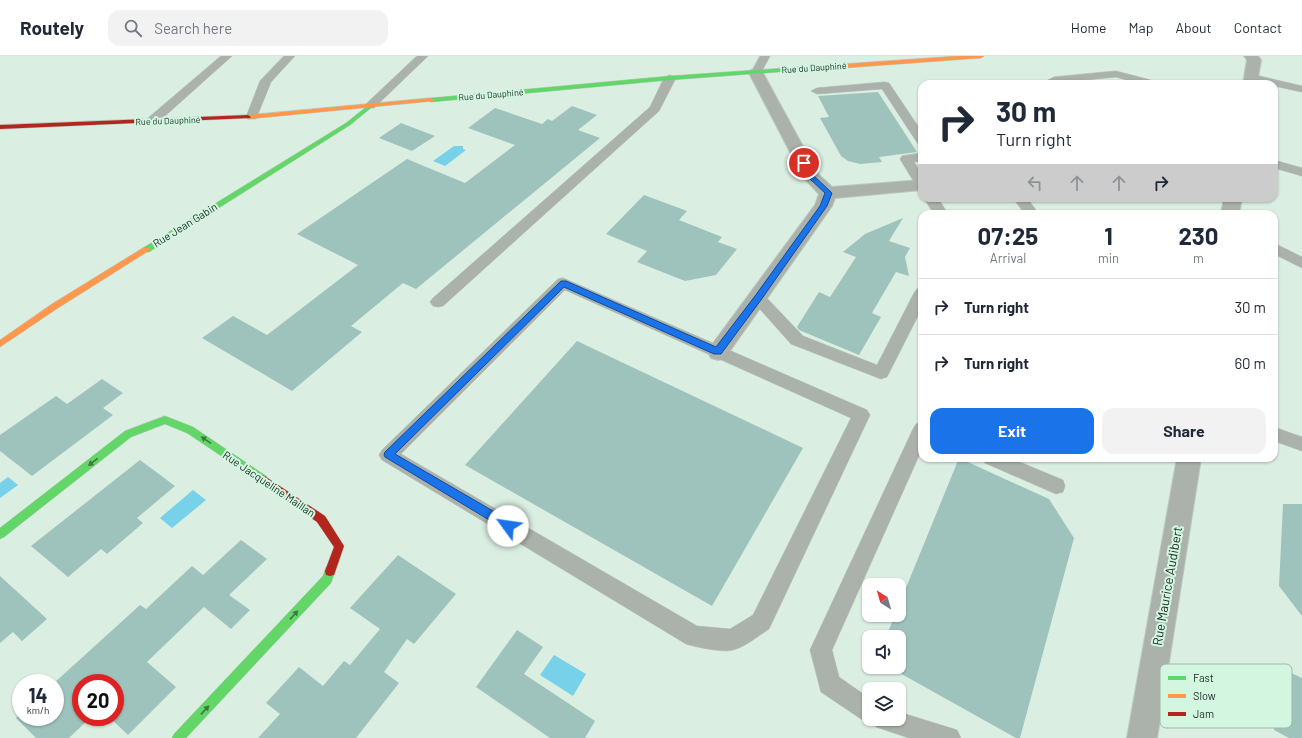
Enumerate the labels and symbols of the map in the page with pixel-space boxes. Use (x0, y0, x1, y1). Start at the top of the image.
street label: Rue du Dauphiné (781, 60, 847, 75)
street label: Rue du Dauphiné (458, 86, 524, 103)
street label: Rue du Dauphiné (135, 114, 201, 127)
pin (787, 146, 821, 180)
street label: Rue Jean Gabin (150, 200, 219, 250)
one-way arrow (200, 436, 211, 444)
street label: Rue Jacqueline Maillan (221, 448, 318, 519)
one-way arrow (88, 458, 99, 466)
position arrow (487, 505, 529, 547)
street label: Rue Maurice Audibert (1149, 525, 1185, 647)
north arrow (862, 578, 906, 622)
one-way arrow (289, 610, 299, 620)
legend (1160, 664, 1292, 728)
text: Fast (1193, 671, 1214, 684)
speed limit sign: 20 (72, 674, 124, 726)
text: Slow (1193, 689, 1216, 702)
one-way arrow (200, 705, 209, 714)
text: Jam (1193, 707, 1214, 720)

